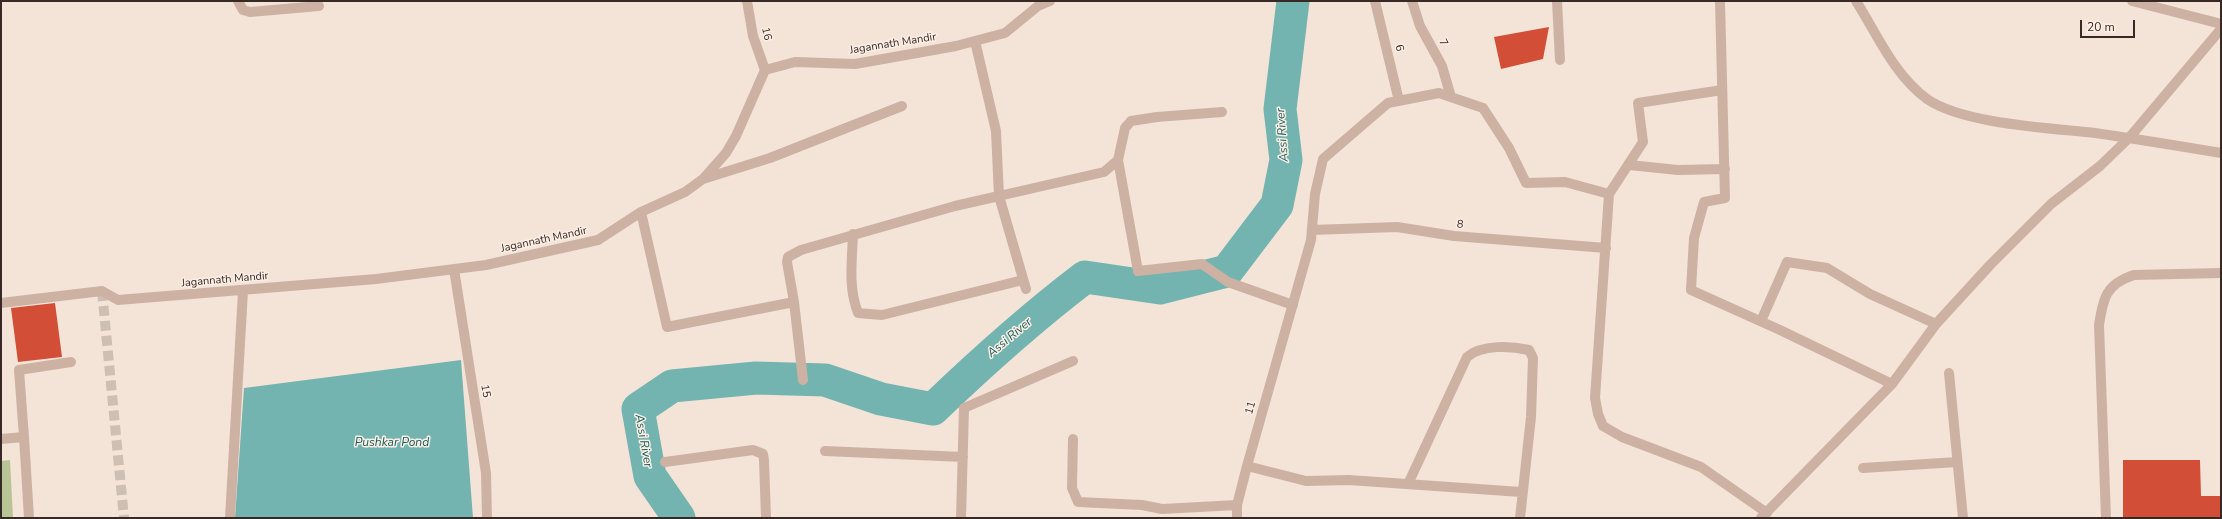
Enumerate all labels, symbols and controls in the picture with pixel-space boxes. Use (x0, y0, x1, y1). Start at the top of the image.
scale bar (2082, 12, 2137, 38)
text: 20 m (2087, 19, 2115, 35)
street label: 16 (758, 26, 774, 42)
street label: Jagannath Mandir (849, 31, 937, 57)
street label: 7 (1436, 37, 1450, 49)
street label: 6 (1392, 43, 1406, 53)
water label: Assi River (1274, 108, 1292, 162)
street label: 8 (1456, 218, 1464, 232)
street label: Jagannath Mandir (500, 224, 588, 256)
street label: Jagannath Mandir (181, 270, 269, 290)
water label: Assi River (985, 315, 1035, 361)
street label: 15 (477, 383, 493, 399)
street label: 11 (1243, 400, 1259, 416)
water label: Assi River (631, 413, 655, 469)
water label: Pushkar Pond (355, 436, 429, 450)

